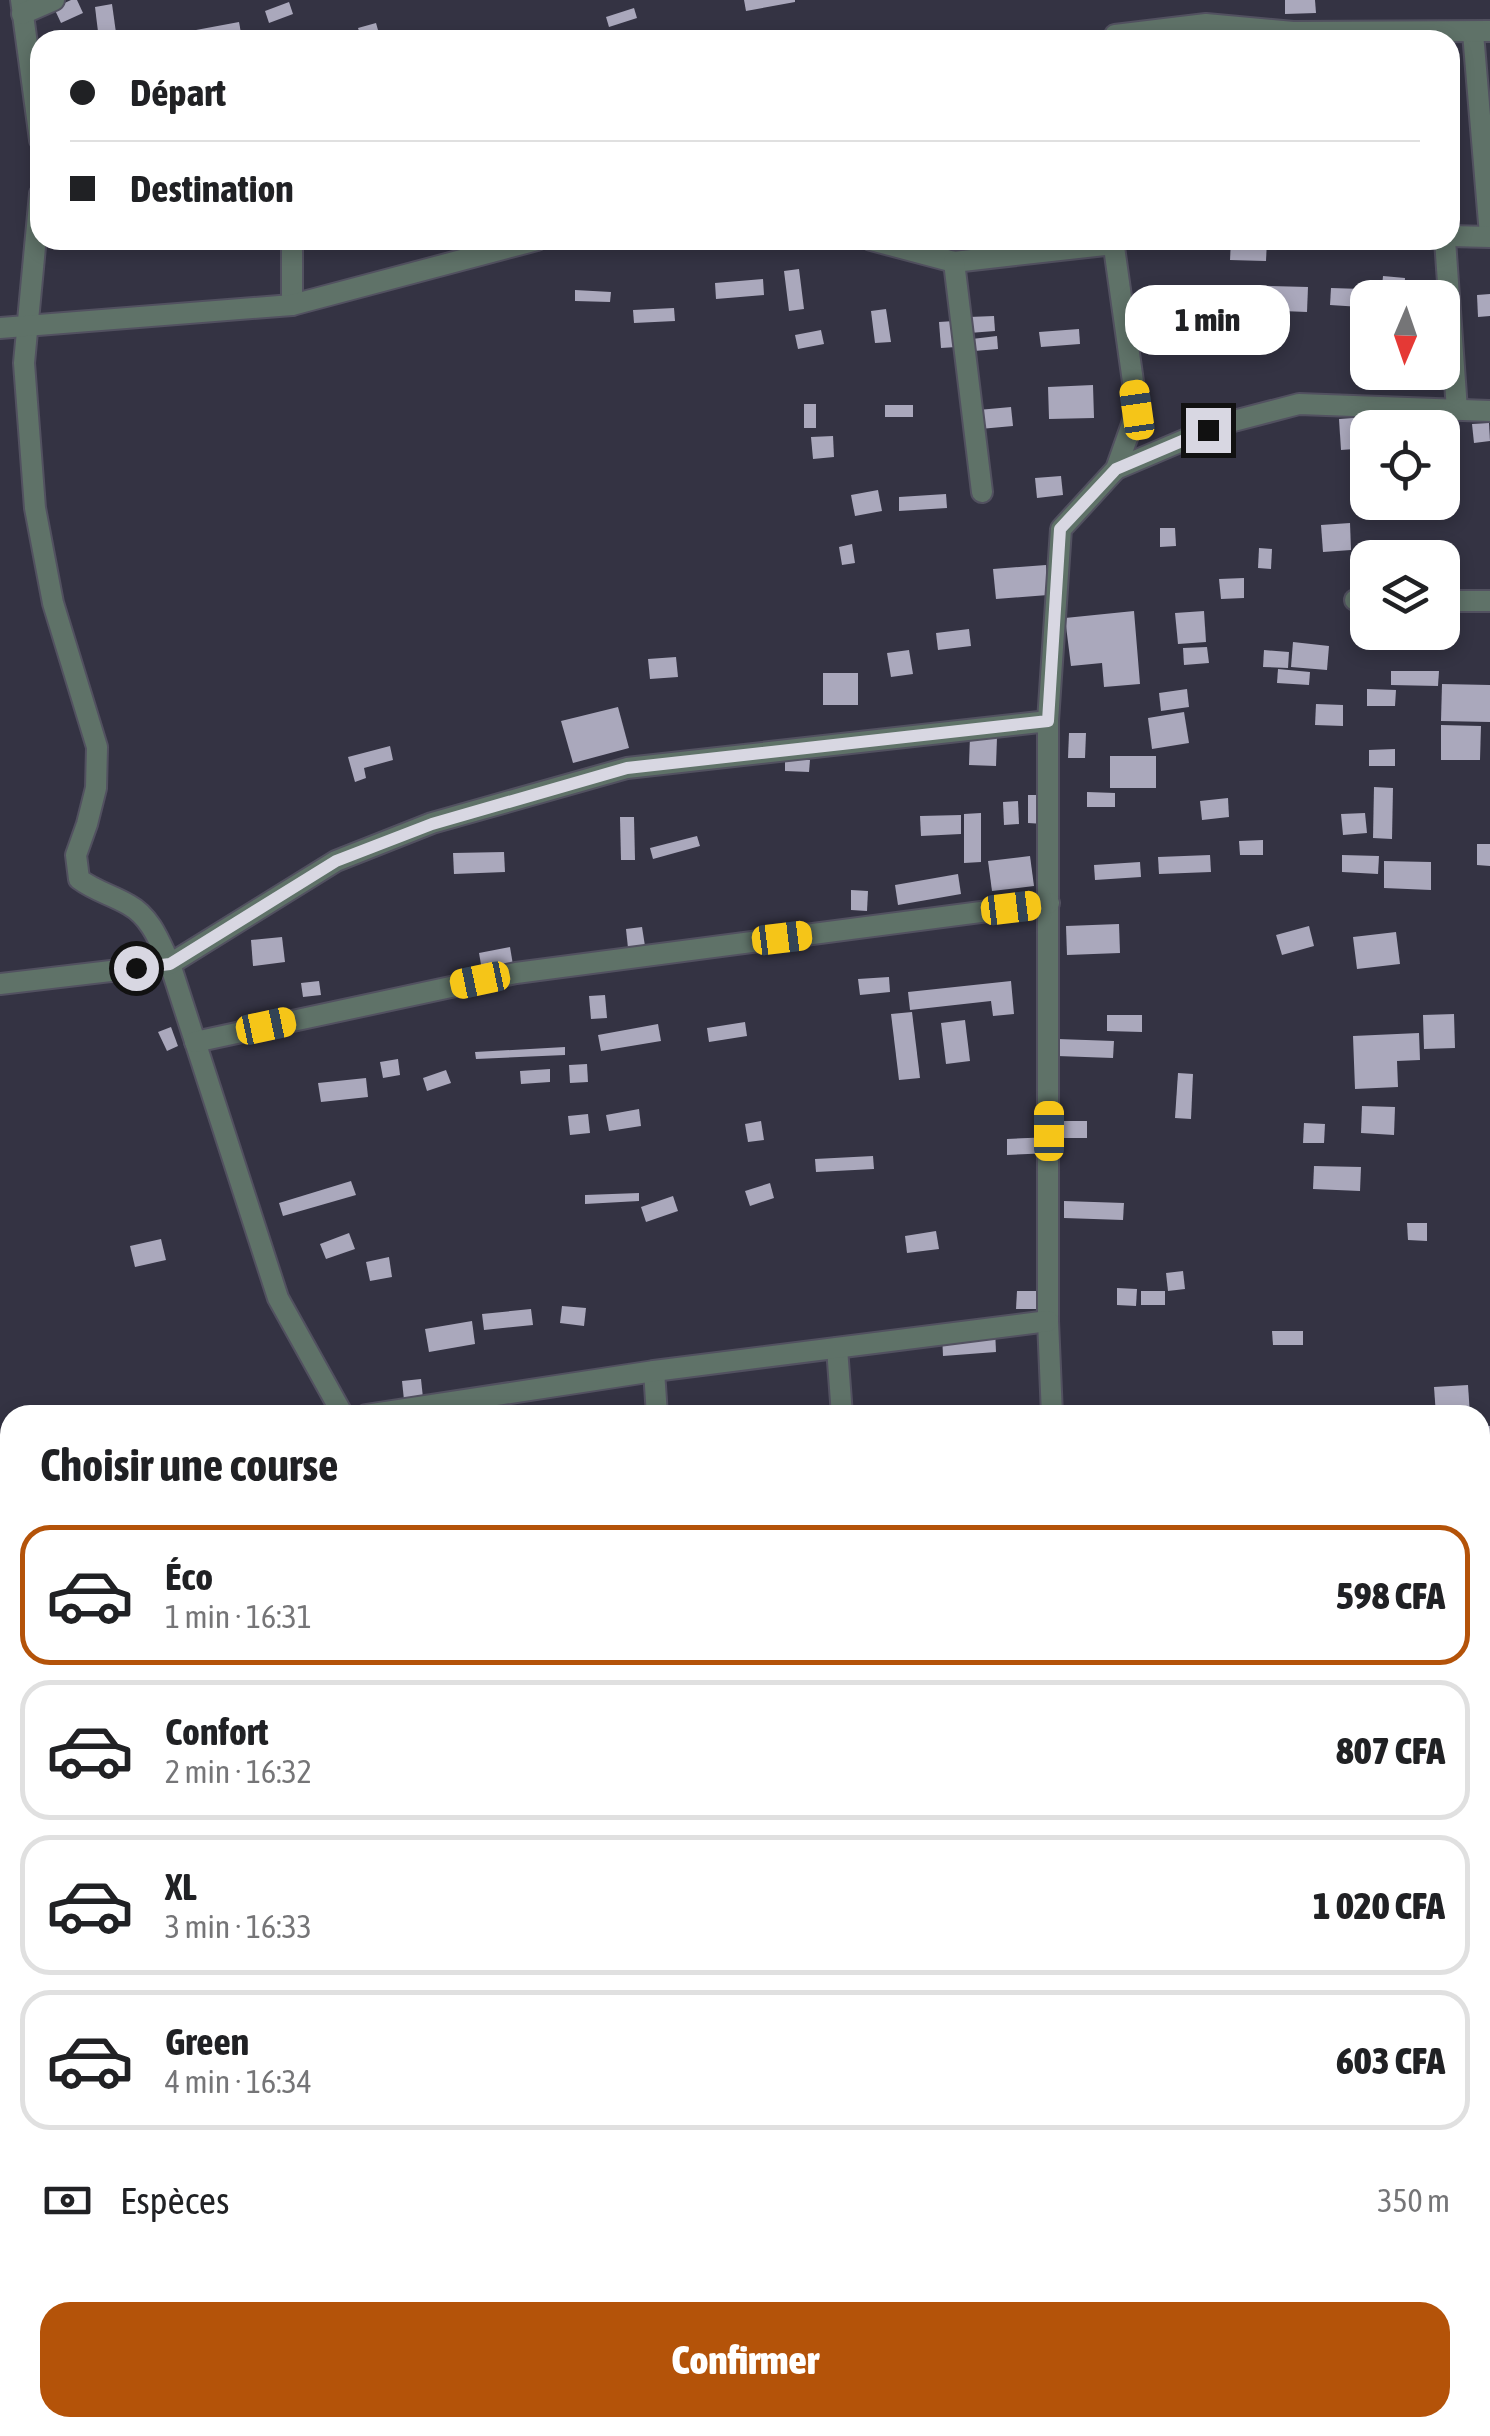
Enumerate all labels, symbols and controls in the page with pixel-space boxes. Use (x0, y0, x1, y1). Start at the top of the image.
text: Départ (130, 71, 226, 114)
text: Destination (130, 167, 294, 210)
north arrow (1350, 280, 1460, 390)
map controls (1350, 280, 1460, 650)
callout: 1 min (1126, 285, 1290, 355)
text: 1 min (1175, 301, 1240, 338)
car (1118, 378, 1156, 442)
route end (1186, 408, 1231, 453)
button: locate (1350, 410, 1460, 520)
button: layers (1350, 540, 1460, 650)
car (979, 889, 1043, 927)
car (750, 919, 814, 957)
route start (114, 946, 159, 991)
car (448, 959, 512, 1001)
car (234, 1005, 298, 1047)
car (1034, 1101, 1064, 1161)
text: Choisir une course (40, 1439, 339, 1491)
icon: car (45, 1550, 135, 1640)
text: Éco (165, 1555, 213, 1598)
text: 598 CFA (1336, 1574, 1445, 1617)
text: 1 min · 16:31 (165, 1598, 312, 1635)
icon: car (45, 1705, 135, 1795)
text: Confort (165, 1710, 269, 1753)
text: 807 CFA (1336, 1729, 1445, 1772)
text: 2 min · 16:32 (165, 1753, 312, 1790)
icon: car (45, 1860, 135, 1950)
text: XL (165, 1865, 197, 1908)
text: 1 020 CFA (1313, 1884, 1445, 1927)
text: 3 min · 16:33 (165, 1908, 312, 1945)
icon: car (45, 2015, 135, 2105)
text: Green (165, 2020, 249, 2063)
text: 603 CFA (1336, 2039, 1445, 2082)
text: 4 min · 16:34 (165, 2063, 312, 2100)
icon: cash (40, 2173, 95, 2228)
text: Espèces (120, 2179, 229, 2222)
text: 350 m (1377, 2182, 1450, 2219)
button: Confirmer (40, 2302, 1450, 2417)

